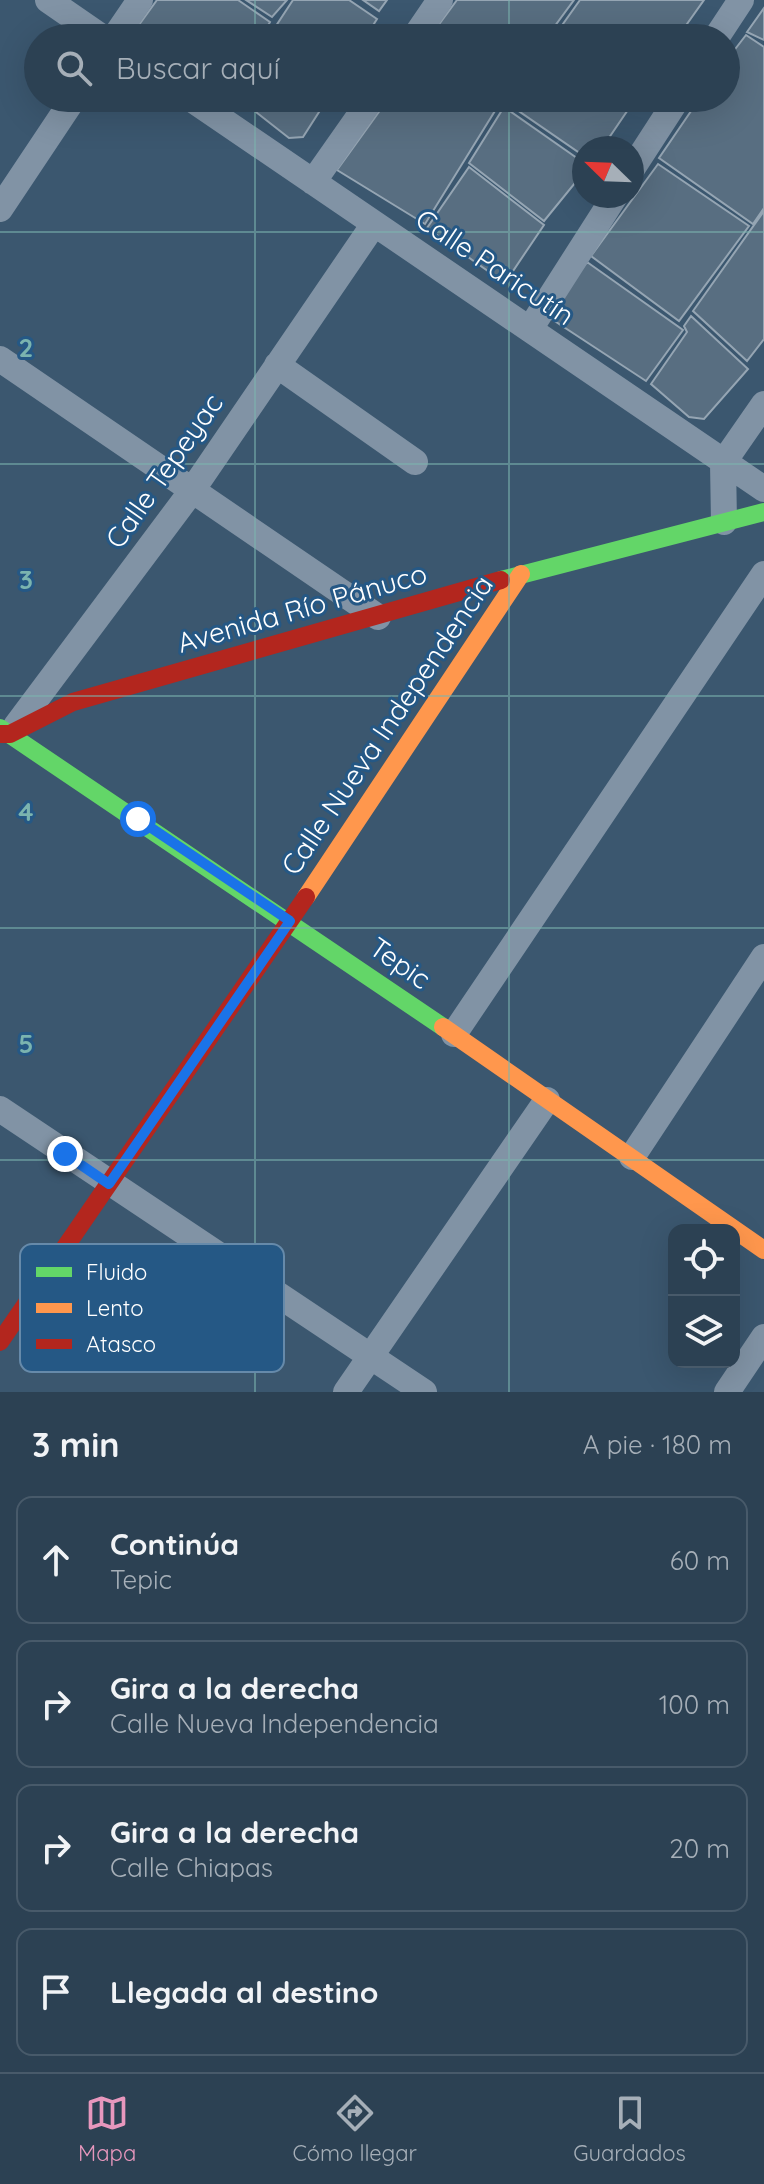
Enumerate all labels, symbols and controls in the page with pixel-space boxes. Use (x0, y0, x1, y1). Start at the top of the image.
search box (24, 24, 740, 112)
icon: search (52, 46, 96, 90)
text: Buscar aquí (116, 49, 280, 87)
north arrow (572, 136, 644, 208)
street label: Calle Paricutín (409, 201, 581, 332)
text: 2 (19, 331, 33, 364)
street label: Calle Tepeyac (97, 387, 230, 555)
street label: Avenida Río Pánuco (173, 555, 431, 660)
text: 3 (19, 563, 33, 596)
street label: Calle Nueva Independencia (273, 568, 500, 881)
text: 4 (18, 795, 34, 828)
route start (120, 801, 156, 837)
street label: Tepic (363, 929, 438, 996)
text: 5 (19, 1027, 33, 1060)
route end (47, 1136, 83, 1172)
map controls (668, 1224, 740, 1368)
button: locate (668, 1224, 740, 1296)
legend (20, 1244, 284, 1372)
text: Fluido (86, 1258, 147, 1286)
text: Lento (86, 1294, 144, 1322)
button: layers (668, 1296, 740, 1368)
text: Atasco (86, 1330, 156, 1358)
text: 3 min (32, 1423, 119, 1466)
text: A pie · 180 m (583, 1428, 732, 1461)
text: Continúa (110, 1525, 239, 1563)
icon: ahead (34, 1538, 78, 1582)
text: 60 m (670, 1544, 730, 1577)
text: Tepic (110, 1563, 172, 1596)
text: Gira a la derecha (110, 1669, 359, 1707)
icon: right (34, 1682, 78, 1726)
text: 100 m (659, 1688, 730, 1721)
text: Calle Nueva Independencia (110, 1707, 439, 1740)
text: Gira a la derecha (110, 1813, 359, 1851)
icon: right (34, 1826, 78, 1870)
text: 20 m (669, 1832, 730, 1865)
text: Calle Chiapas (110, 1851, 273, 1884)
icon: arrive (34, 1970, 78, 2014)
text: Llegada al destino (110, 1973, 378, 2011)
tab: Mapa (78, 2091, 136, 2167)
tab: Cómo llegar (292, 2091, 417, 2167)
tab: Guardados (573, 2091, 686, 2167)

